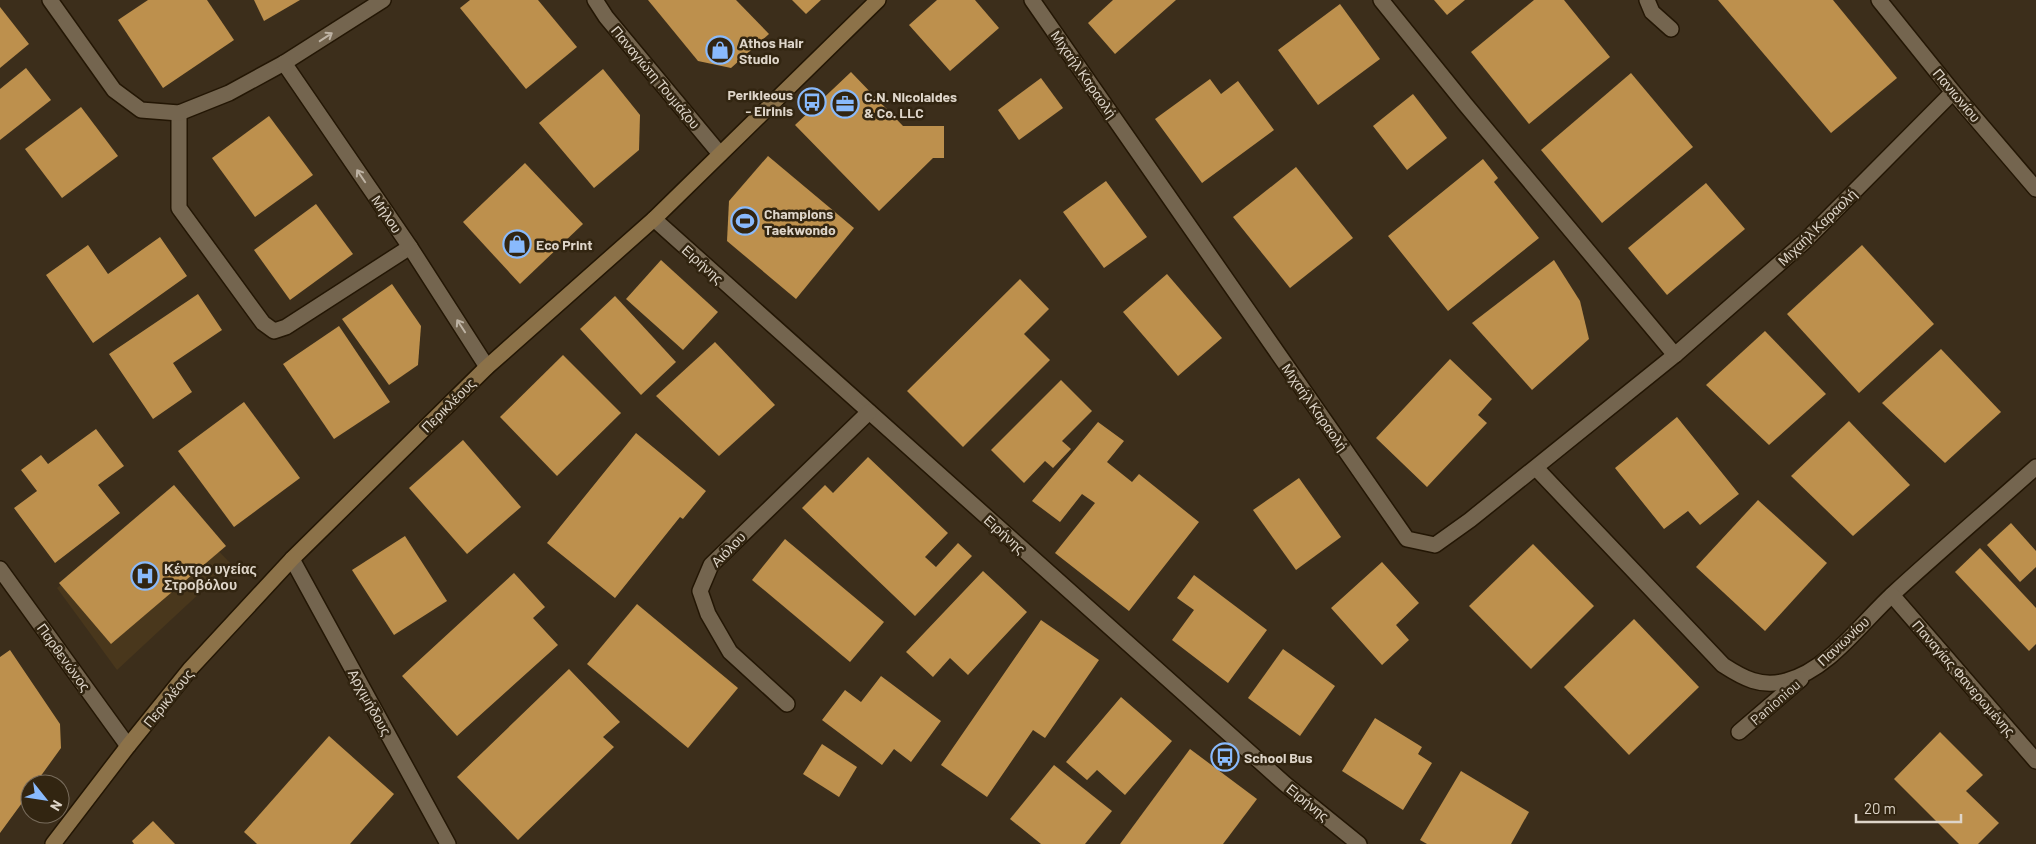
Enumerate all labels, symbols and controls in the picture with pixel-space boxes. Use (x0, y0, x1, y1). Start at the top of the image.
street label: Παναγιώτη Τουμάζου (608, 22, 704, 132)
street label: Μιχαήλ Καραολή (1047, 27, 1121, 121)
one-way arrow (318, 32, 332, 42)
place label: Athos Hair Studio (739, 34, 804, 67)
shop icon: Athos Hair Studio (705, 35, 735, 65)
street label: Πανιωνίου (1930, 65, 1984, 125)
place label: Perikleous - Eirinis (727, 86, 793, 119)
bus stop icon: Perikleous - Eirinis (797, 87, 827, 117)
place label: C.N. Nicolaides & Co. LLC (864, 88, 957, 121)
office icon: C.N. Nicolaides & Co. LLC (830, 89, 860, 119)
one-way arrow (356, 169, 366, 183)
street label: Μιχαήλ Καραολή (1774, 185, 1860, 269)
street label: Μήλου (368, 192, 406, 236)
place label: Champions Taekwondo (764, 205, 836, 238)
sports icon: Champions Taekwondo (730, 206, 760, 236)
shop icon: Eco Print (502, 229, 532, 259)
place label: Eco Print (536, 236, 592, 253)
street label: Ειρήνης (679, 241, 727, 287)
one-way arrow (455, 319, 465, 333)
street label: Μιχαήλ Καραολή (1278, 360, 1352, 454)
street label: Περικλέους (417, 374, 479, 436)
street label: Ειρήνης (981, 511, 1029, 557)
street label: Αιόλου (707, 528, 749, 570)
place label: Κέντρο υγείας Στροβόλου (164, 560, 257, 593)
hospital icon: Κέντρο υγείας Στροβόλου (130, 561, 160, 591)
street label: Πανιωνίου (1814, 613, 1872, 669)
street label: Παναγίας Φανερωμένης (1909, 617, 2019, 740)
street label: Παρθενώνος (34, 620, 94, 694)
street label: Περικλέους (139, 665, 197, 730)
street label: Αρχιμήδους (345, 666, 395, 738)
street label: Panioniou (1747, 676, 1803, 728)
bus stop icon: School Bus (1210, 742, 1240, 772)
place label: School Bus (1244, 749, 1313, 766)
north arrow (20, 774, 70, 824)
street label: Ειρήνης (1283, 780, 1333, 824)
scale bar (1856, 792, 1961, 824)
text: N (47, 797, 66, 814)
text: 20 m (1864, 799, 1896, 817)

